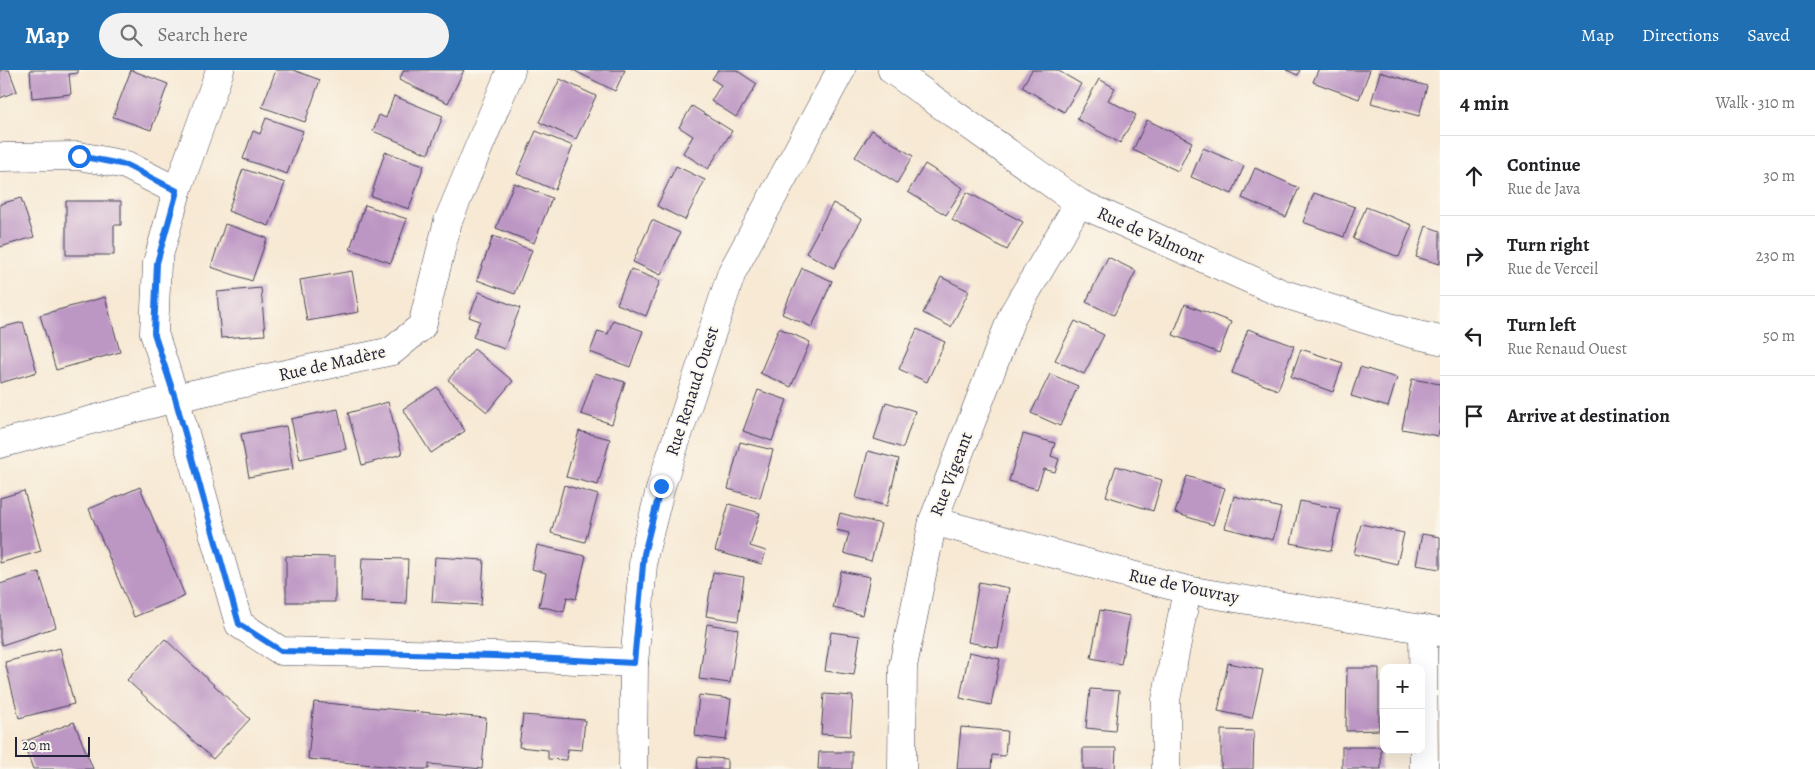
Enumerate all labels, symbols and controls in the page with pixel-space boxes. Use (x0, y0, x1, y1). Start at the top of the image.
search box (99, 13, 449, 58)
text: Map (25, 19, 69, 51)
icon: search (117, 21, 145, 49)
text: Search here (157, 22, 248, 48)
text: Map (1581, 23, 1614, 47)
text: Directions (1642, 23, 1719, 47)
text: Saved (1747, 23, 1790, 47)
text: 4 min (1460, 89, 1509, 117)
text: Walk · 310 m (1715, 92, 1795, 114)
route start (68, 145, 91, 168)
text: Continue (1507, 152, 1581, 178)
icon: ahead (1460, 162, 1488, 190)
text: 30 m (1763, 165, 1795, 187)
text: Rue de Java (1507, 178, 1580, 200)
street label: Rue de Valmont (1094, 201, 1209, 269)
text: Turn right (1507, 232, 1589, 258)
icon: right (1460, 242, 1488, 270)
text: 230 m (1756, 245, 1795, 267)
text: Rue de Verceil (1507, 258, 1598, 280)
text: Turn left (1507, 312, 1576, 338)
icon: left (1460, 322, 1488, 350)
street label: Rue Renaud Ouest (660, 323, 724, 459)
text: 50 m (1763, 325, 1795, 347)
text: Rue Renaud Ouest (1507, 338, 1627, 360)
street label: Rue de Madère (276, 339, 388, 387)
icon: arrive (1460, 402, 1488, 430)
text: Arrive at destination (1507, 403, 1670, 429)
street label: Rue Vigeant (924, 428, 978, 520)
route end (650, 475, 673, 498)
street label: Rue de Vouvray (1127, 563, 1242, 610)
map controls (1380, 664, 1425, 754)
button: + (1380, 664, 1425, 709)
button: − (1380, 709, 1425, 754)
scale bar (15, 734, 90, 757)
text: 20 m (22, 736, 51, 755)

